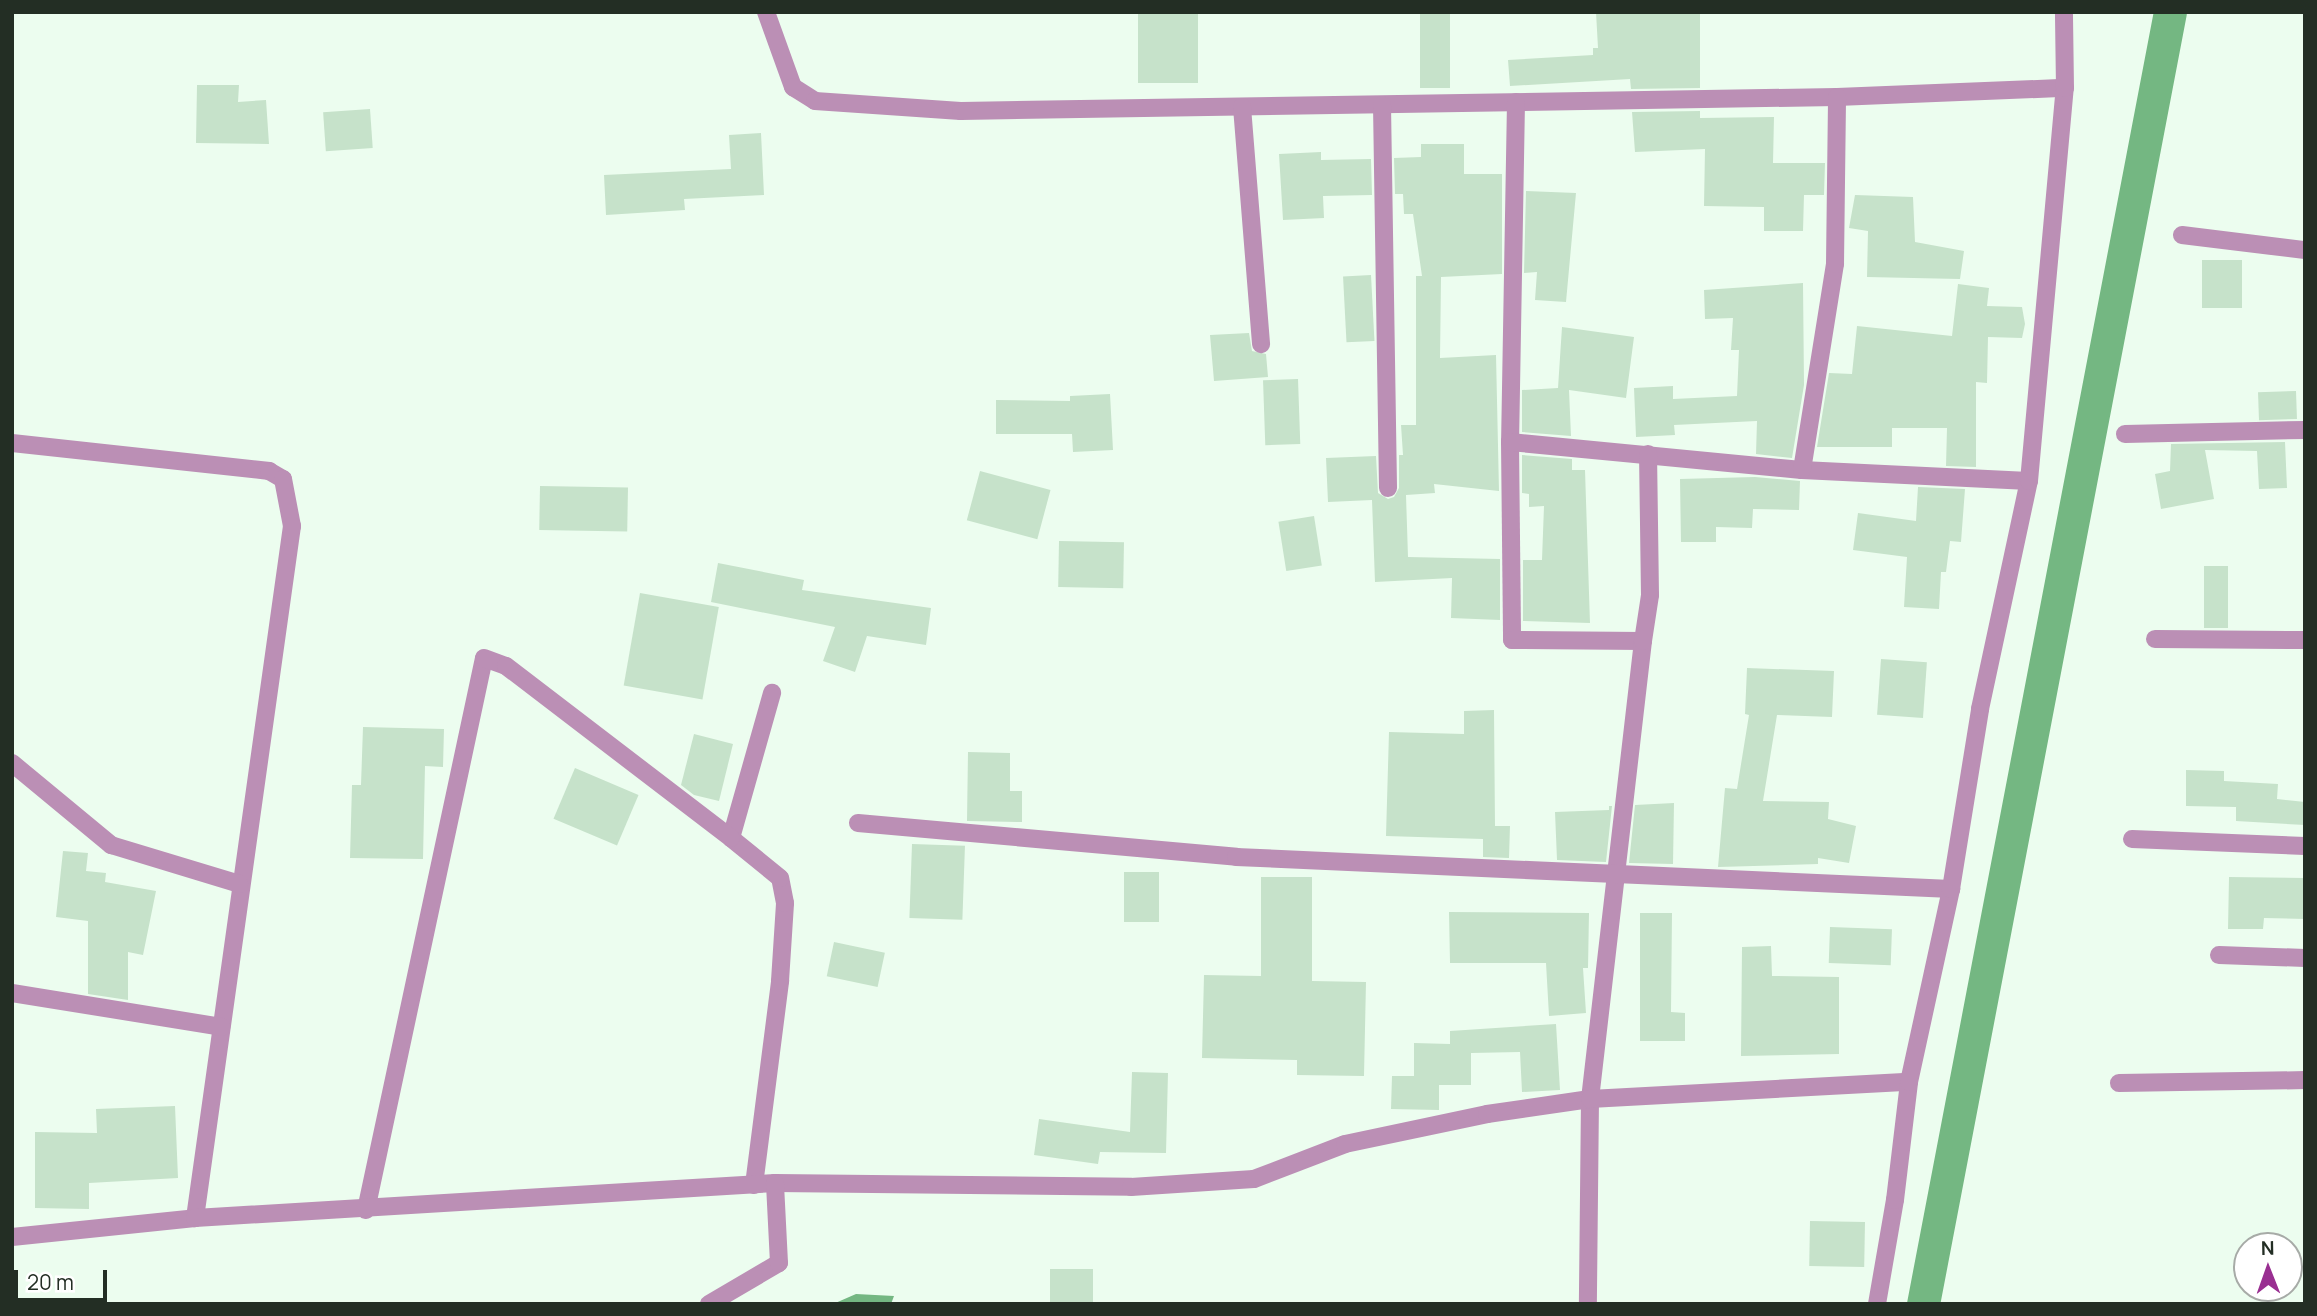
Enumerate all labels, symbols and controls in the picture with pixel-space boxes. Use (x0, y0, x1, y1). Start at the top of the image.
north arrow (2233, 1232, 2303, 1302)
text: N (2261, 1235, 2275, 1261)
scale bar (18, 1256, 110, 1300)
text: 20 m (27, 1268, 74, 1296)

